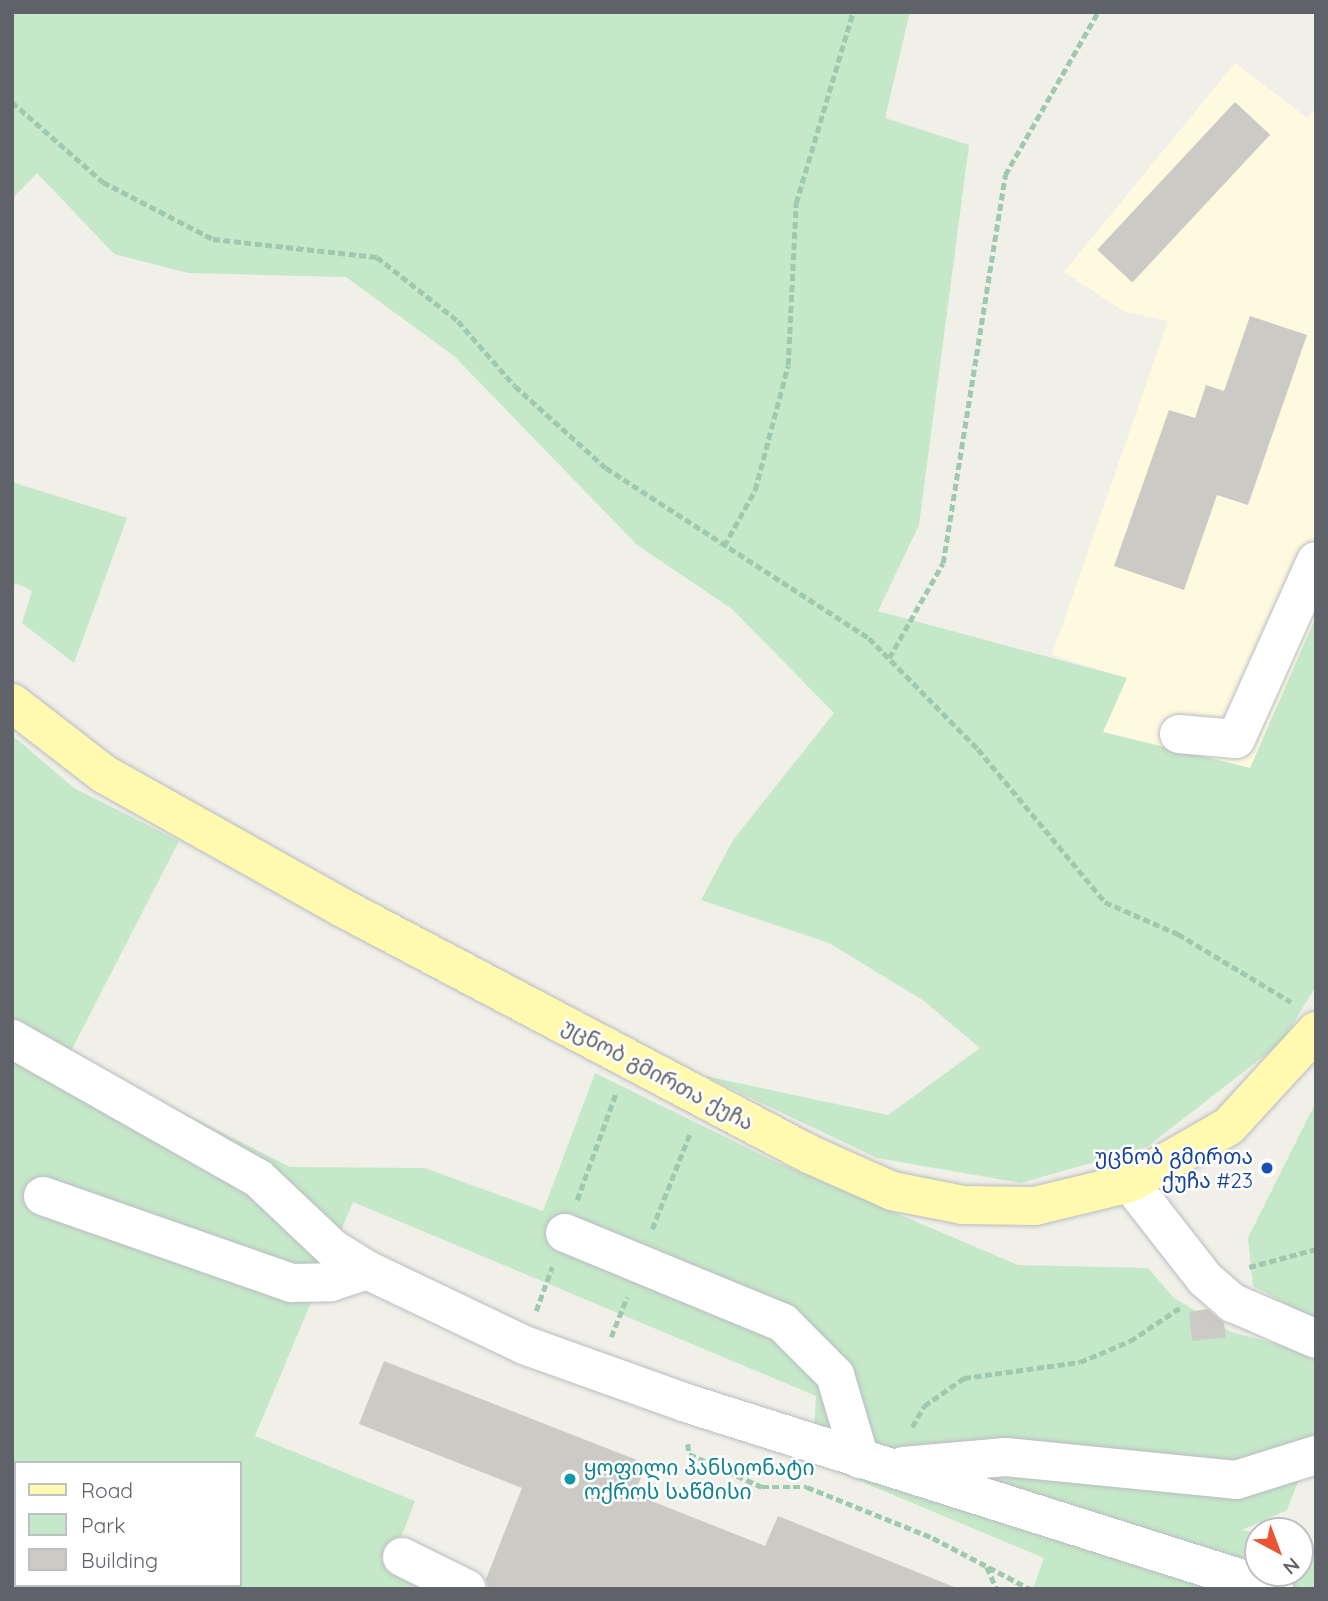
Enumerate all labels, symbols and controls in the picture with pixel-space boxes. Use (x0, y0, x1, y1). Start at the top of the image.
street label: უცნობ გმირთა ქუჩა (558, 1013, 758, 1135)
place label: უცნობ გმირთა ქუჩა #23 (1095, 1143, 1253, 1193)
marker: უცნობ გმირთა ქუჩა #23 (1259, 1160, 1275, 1176)
place label: ყოფილი პანსიონატი ოქროს საწმისი (584, 1454, 815, 1504)
legend (14, 1461, 242, 1587)
marker: ყოფილი პანსიონატი ოქროს საწმისი (562, 1471, 578, 1487)
text: Road (81, 1477, 133, 1503)
text: Park (81, 1512, 125, 1538)
north arrow (1244, 1517, 1314, 1587)
text: Building (81, 1547, 158, 1573)
text: N (1278, 1553, 1305, 1580)

